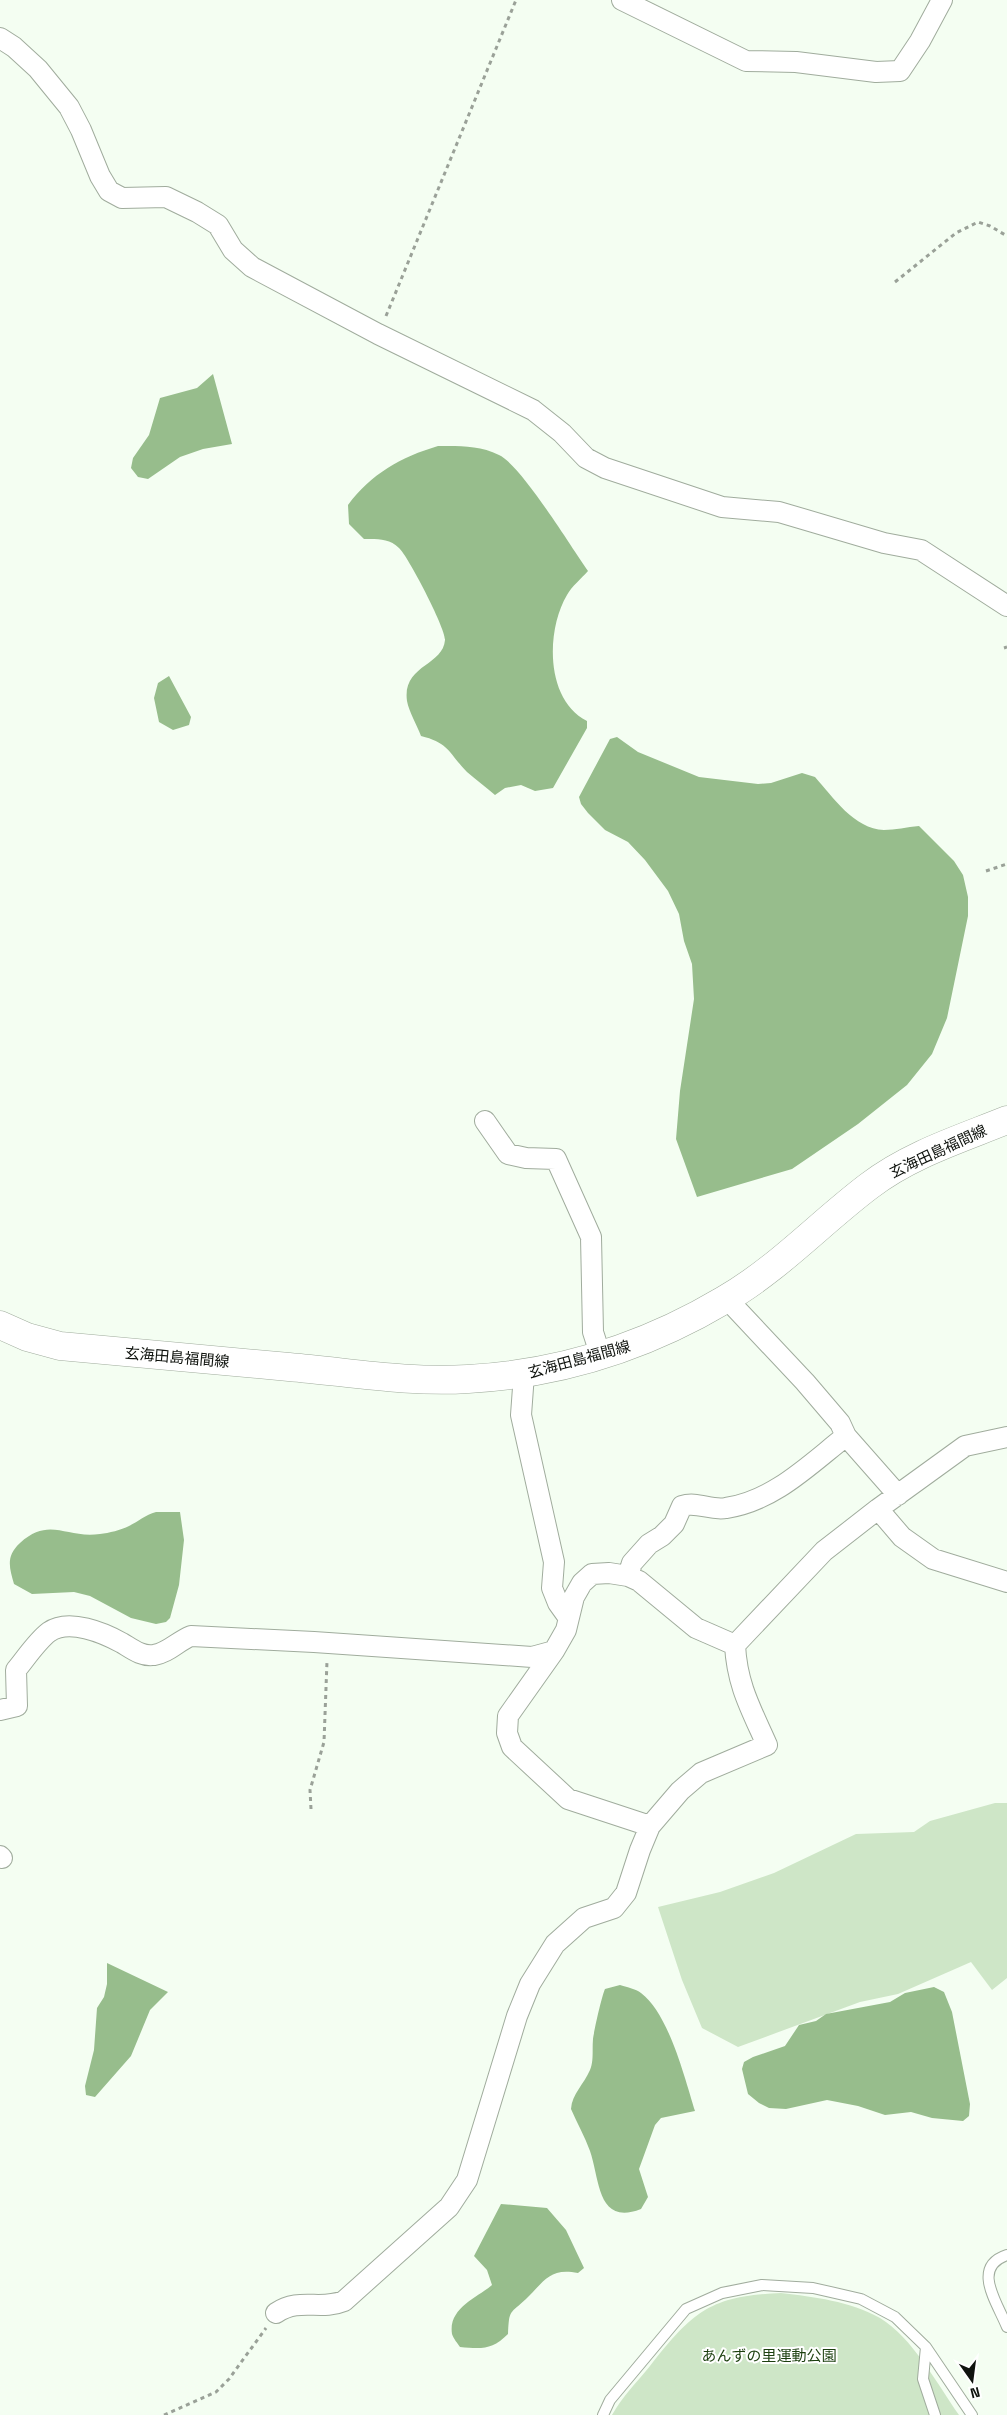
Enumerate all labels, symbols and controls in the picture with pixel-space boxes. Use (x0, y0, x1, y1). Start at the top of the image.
street label: 玄海田島福間線 (886, 1120, 990, 1182)
street label: 玄海田島福間線 (526, 1336, 632, 1382)
street label: 玄海田島福間線 (124, 1343, 230, 1371)
park label: あんずの里運動公園 (701, 2346, 837, 2365)
north arrow (947, 2355, 997, 2405)
text: N (968, 2383, 982, 2402)

